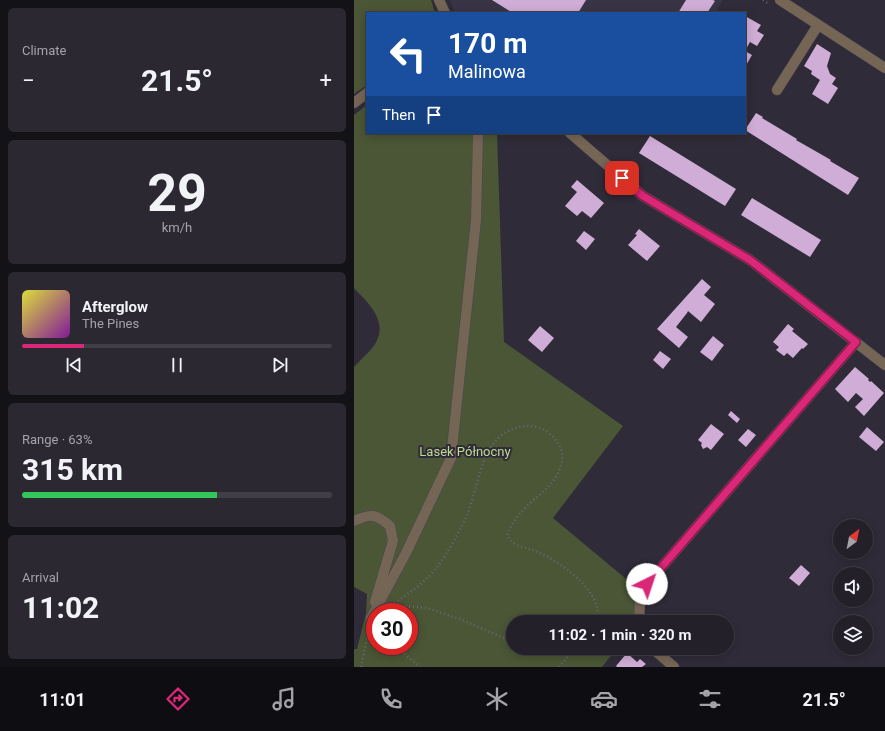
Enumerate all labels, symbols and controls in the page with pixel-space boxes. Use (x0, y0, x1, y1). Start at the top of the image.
text: 170 m (448, 27, 527, 60)
icon: left (382, 28, 434, 80)
text: Climate (22, 43, 66, 58)
text: Malinowa (448, 61, 526, 82)
text: 21.5° (141, 63, 213, 98)
text: − (22, 68, 35, 93)
text: + (320, 68, 332, 93)
icon: arrive (423, 104, 445, 126)
text: Then (382, 106, 415, 124)
pin (605, 161, 639, 195)
text: 29 (147, 163, 207, 224)
icon: arrive (611, 167, 633, 189)
text: km/h (162, 220, 192, 235)
text: Afterglow (82, 298, 148, 316)
text: The Pines (82, 316, 139, 331)
icon: previous (63, 354, 85, 376)
icon: pause (166, 354, 188, 376)
icon: next (269, 354, 291, 376)
text: Range · 63% (22, 432, 92, 447)
park label: Lasek Północny (419, 444, 511, 459)
text: 315 km (22, 452, 123, 487)
north arrow (833, 519, 873, 559)
map controls (833, 519, 873, 655)
position arrow (626, 563, 668, 605)
button: sound (833, 567, 873, 607)
text: Arrival (22, 570, 59, 585)
text: 11:02 (22, 590, 99, 625)
speed limit sign: 30 (366, 603, 418, 655)
button: layers (833, 615, 873, 655)
text: 11:02 · 1 min · 320 m (549, 626, 691, 644)
icon: directions (164, 685, 192, 713)
icon: music (270, 685, 298, 713)
icon: phone (377, 685, 405, 713)
icon: climate (483, 685, 511, 713)
icon: car (590, 685, 618, 713)
icon: filters (696, 685, 724, 713)
text: 11:01 (39, 689, 86, 710)
text: 21.5° (803, 689, 846, 710)

